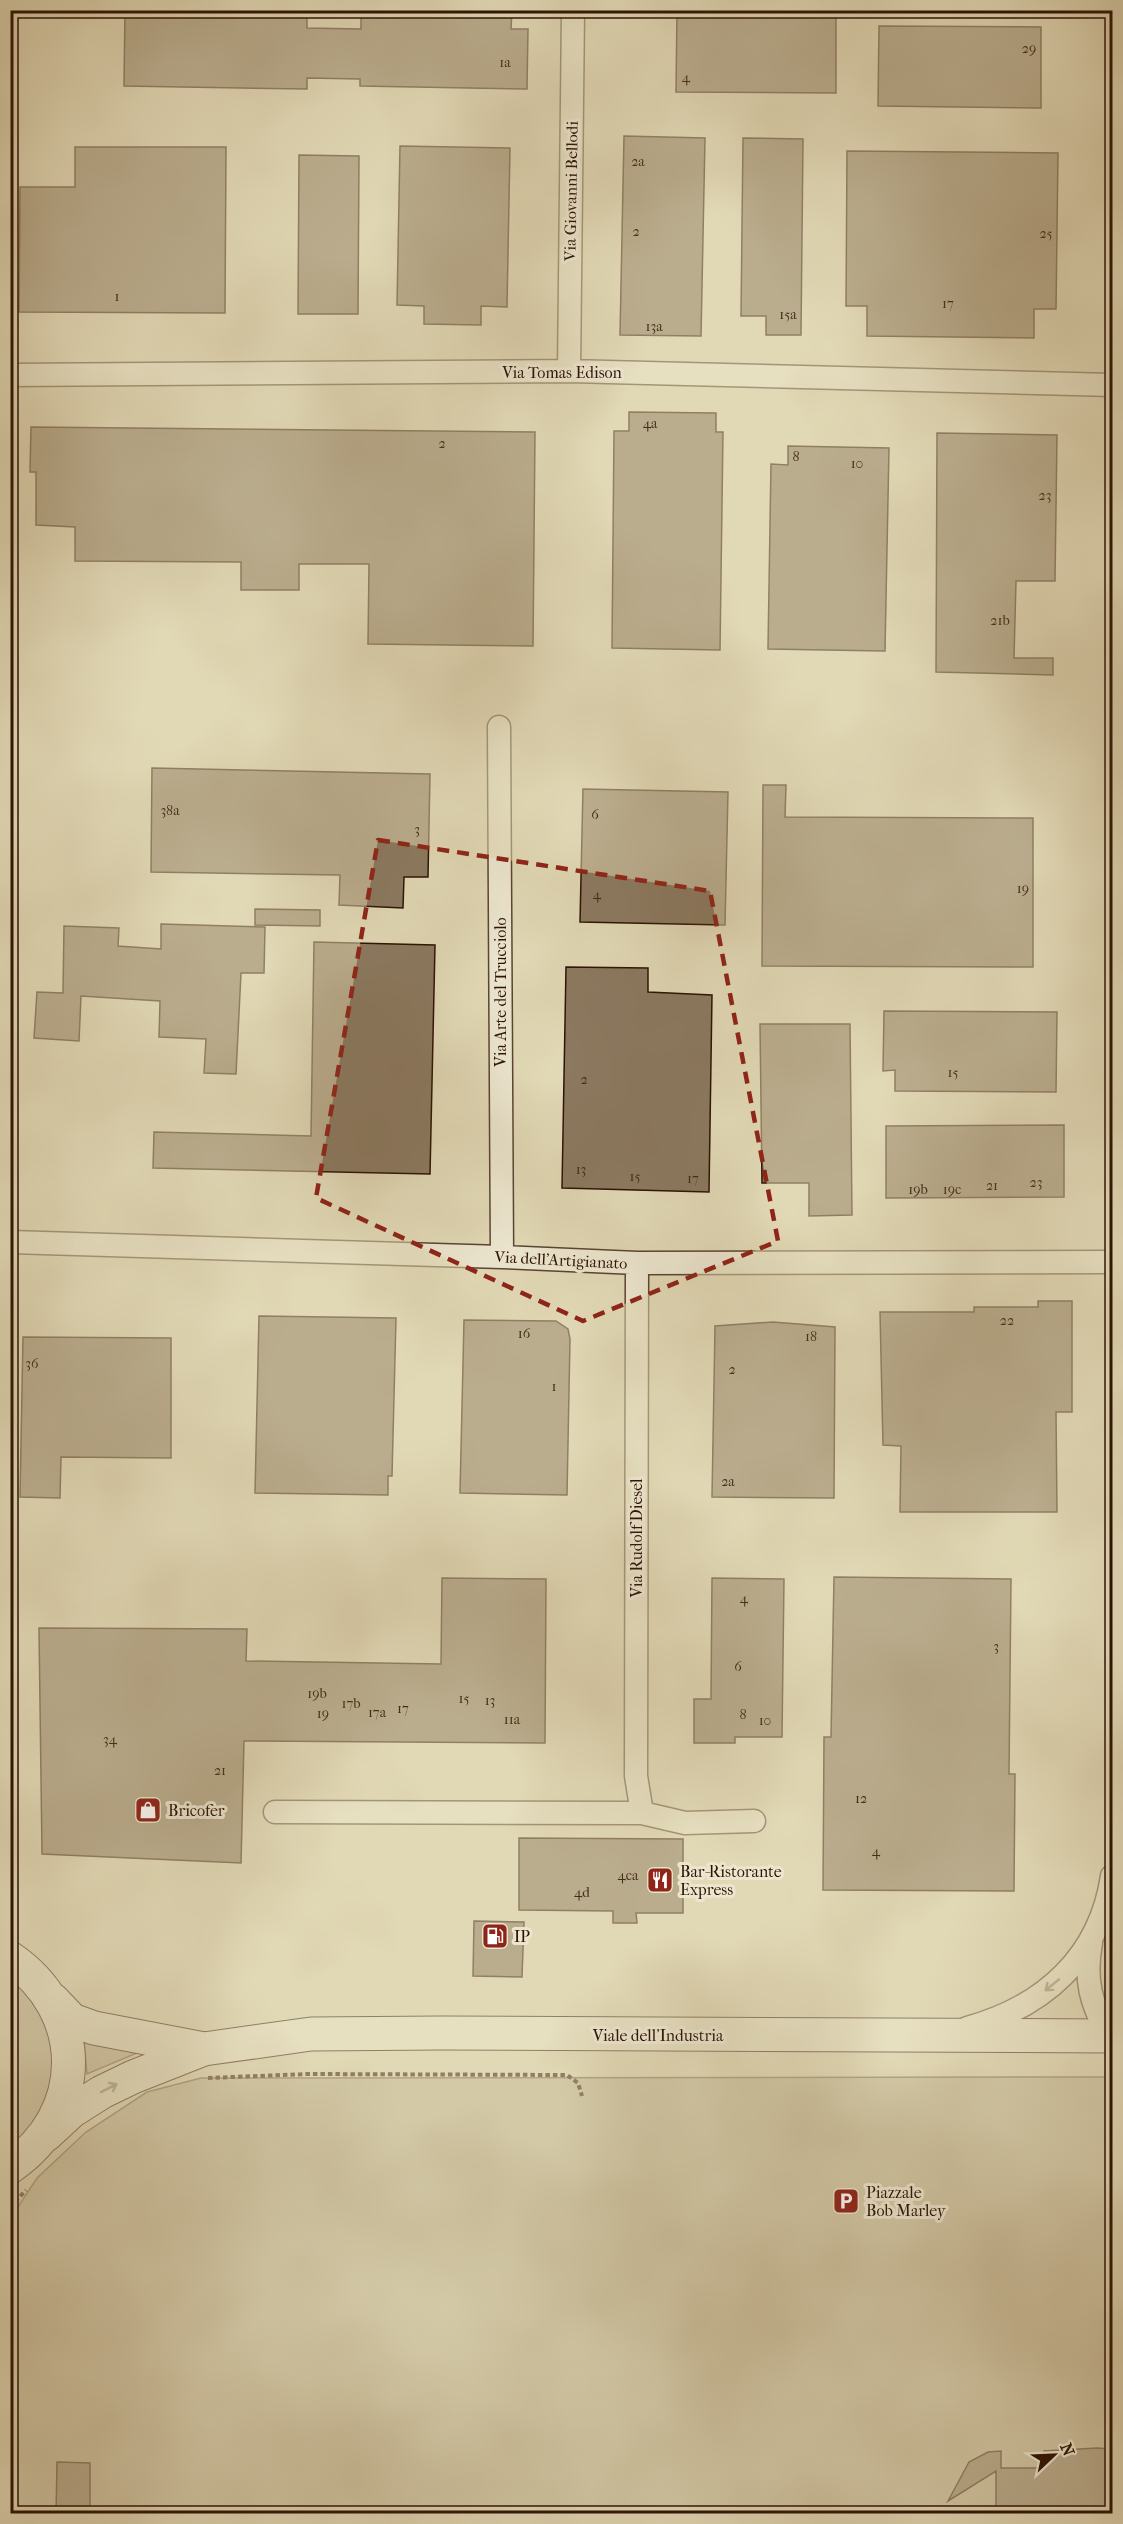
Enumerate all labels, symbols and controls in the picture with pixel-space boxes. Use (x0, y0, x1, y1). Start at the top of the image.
house number: 29 (1022, 40, 1036, 57)
house number: 1a (499, 54, 511, 71)
house number: 4 (682, 69, 691, 86)
street label: Via Giovanni Bellodi (560, 120, 582, 262)
house number: 2a (631, 153, 645, 170)
house number: 2 (632, 223, 640, 240)
house number: 25 (1039, 225, 1053, 242)
house number: 1 (115, 288, 120, 305)
house number: 17 (942, 295, 954, 312)
house number: 15a (779, 306, 797, 323)
house number: 13a (645, 318, 663, 335)
street label: Via Tomas Edison (501, 363, 623, 382)
house number: 4a (643, 415, 658, 432)
house number: 2 (438, 435, 446, 452)
house number: 8 (792, 448, 800, 465)
house number: 10 (851, 455, 863, 472)
house number: 23 (1039, 487, 1051, 504)
house number: 21b (990, 612, 1010, 629)
house number: 38a (160, 802, 180, 819)
house number: 6 (591, 806, 599, 823)
house number: 3 (414, 821, 420, 838)
house number: 19 (1017, 880, 1029, 897)
house number: 4 (593, 886, 602, 903)
street label: Via Arte del Trucciolo (491, 917, 510, 1068)
house number: 15 (948, 1064, 959, 1081)
house number: 2 (580, 1071, 588, 1088)
house number: 13 (576, 1161, 586, 1178)
house number: 15 (630, 1168, 641, 1185)
house number: 17 (687, 1170, 699, 1187)
house number: 23 (1030, 1174, 1042, 1191)
house number: 21 (986, 1177, 998, 1194)
house number: 19b (908, 1181, 928, 1198)
house number: 19c (943, 1181, 961, 1198)
street label: Via dell'Artigianato (493, 1247, 628, 1273)
house number: 22 (1000, 1312, 1014, 1329)
house number: 16 (518, 1325, 531, 1342)
house number: 18 (805, 1328, 817, 1345)
house number: 36 (25, 1355, 39, 1372)
house number: 2 (728, 1361, 736, 1378)
house number: 1 (552, 1378, 557, 1395)
house number: 2a (721, 1473, 735, 1490)
street label: Via Rudolf Diesel (627, 1478, 646, 1599)
house number: 4 (740, 1590, 749, 1607)
house number: 3 (993, 1638, 999, 1655)
house number: 6 (734, 1658, 742, 1675)
house number: 19b (307, 1685, 327, 1702)
house number: 15 (459, 1690, 470, 1707)
house number: 13 (485, 1692, 495, 1709)
house number: 17b (341, 1695, 361, 1712)
house number: 17 (397, 1700, 409, 1717)
house number: 17a (368, 1704, 387, 1721)
house number: 19 (317, 1705, 329, 1722)
house number: 8 (739, 1706, 747, 1723)
house number: 11a (504, 1711, 521, 1728)
house number: 10 (759, 1712, 771, 1729)
house number: 34 (103, 1731, 118, 1748)
house number: 21 (214, 1762, 226, 1779)
house number: 12 (855, 1790, 867, 1807)
shop icon: Bricofer (133, 1795, 163, 1825)
place label: Bricofer (168, 1801, 225, 1820)
house number: 4 (872, 1843, 881, 1860)
place label: Bar-Ristorante Express (680, 1862, 782, 1899)
restaurant icon: Bar-Ristorante Express (645, 1865, 675, 1895)
house number: 4ca (618, 1867, 639, 1884)
house number: 4d (574, 1884, 590, 1901)
fuel station icon: IP (480, 1921, 510, 1951)
place label: IP (514, 1927, 530, 1946)
one-way arrow (1044, 1978, 1060, 1991)
street label: Viale dell'Industria (592, 2026, 724, 2045)
one-way arrow (100, 2082, 118, 2093)
place label: Piazzale Bob Marley (866, 2183, 946, 2220)
parking icon: Piazzale Bob Marley (831, 2186, 861, 2216)
north arrow (1024, 2425, 1084, 2485)
text: N (1056, 2440, 1079, 2459)

